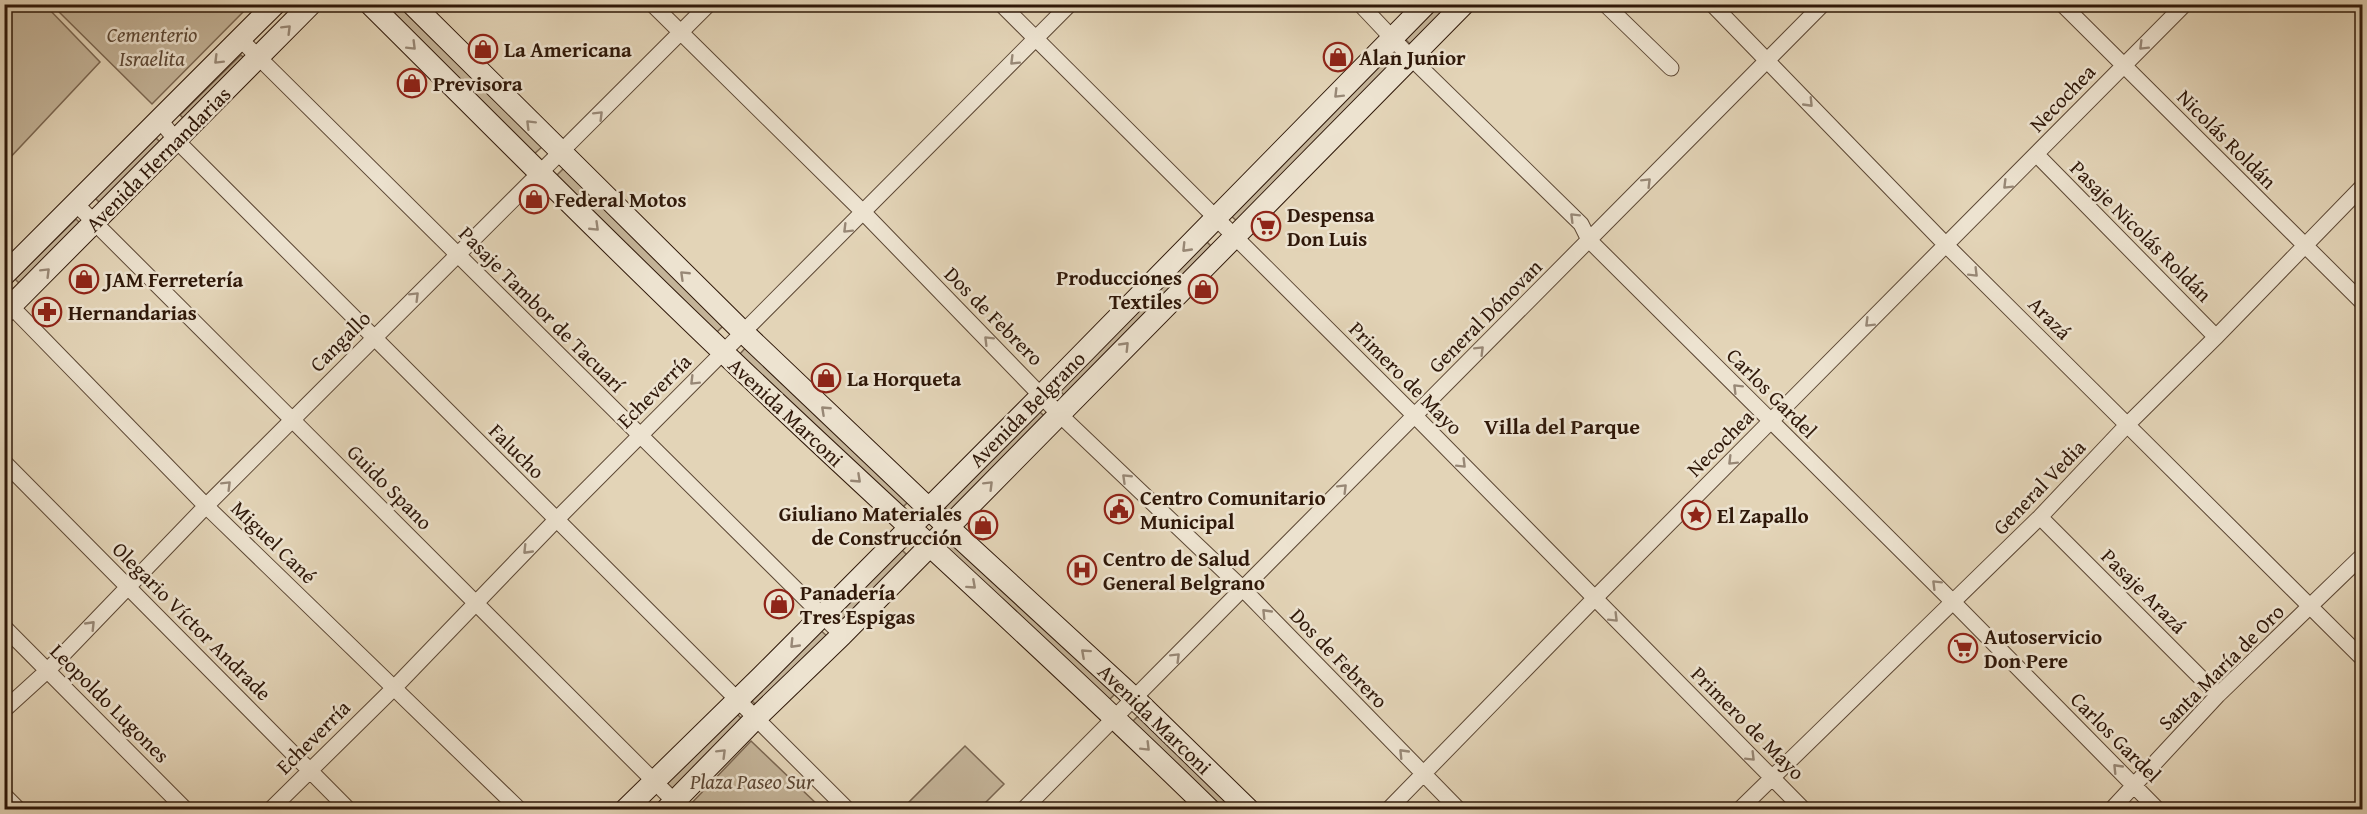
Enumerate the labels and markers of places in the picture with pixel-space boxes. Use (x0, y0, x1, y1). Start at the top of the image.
shop icon: La Americana (467, 33, 499, 65)
place label: La Americana (504, 34, 632, 65)
shop icon: Alan Junior (1322, 41, 1354, 73)
place label: Alan Junior (1359, 42, 1466, 73)
shop icon: Previsora (396, 67, 428, 99)
place label: Previsora (433, 68, 523, 99)
shop icon: Federal Motos (518, 183, 550, 215)
place label: Federal Motos (555, 184, 686, 215)
place label: Despensa Don Luis (1287, 199, 1375, 254)
supermarket icon: Despensa Don Luis (1250, 210, 1282, 242)
place label: Producciones Textiles (1056, 262, 1182, 317)
shop icon: JAM Ferretería (68, 263, 100, 295)
place label: JAM Ferretería (102, 264, 243, 295)
shop icon: Producciones Textiles (1187, 273, 1219, 305)
pharmacy icon: Hernandarias (31, 296, 63, 328)
place label: Hernandarias (68, 297, 197, 328)
shop icon: La Horqueta (810, 362, 842, 394)
place label: La Horqueta (847, 363, 961, 394)
place label: Centro Comunitario Municipal (1140, 482, 1326, 537)
public building icon: Centro Comunitario Municipal (1103, 493, 1135, 525)
place label: Giuliano Materiales de Construcción (779, 498, 963, 553)
place icon: El Zapallo (1680, 499, 1712, 531)
place label: El Zapallo (1717, 500, 1809, 531)
shop icon: Giuliano Materiales de Construcción (967, 509, 999, 541)
place label: Centro de Salud General Belgrano (1103, 543, 1265, 598)
hospital icon: Centro de Salud General Belgrano (1066, 554, 1098, 586)
place label: Panadería Tres Espigas (800, 577, 915, 632)
shop icon: Panadería Tres Espigas (763, 588, 795, 620)
place label: Autoservicio Don Pere (1984, 621, 2102, 676)
supermarket icon: Autoservicio Don Pere (1947, 632, 1979, 664)

